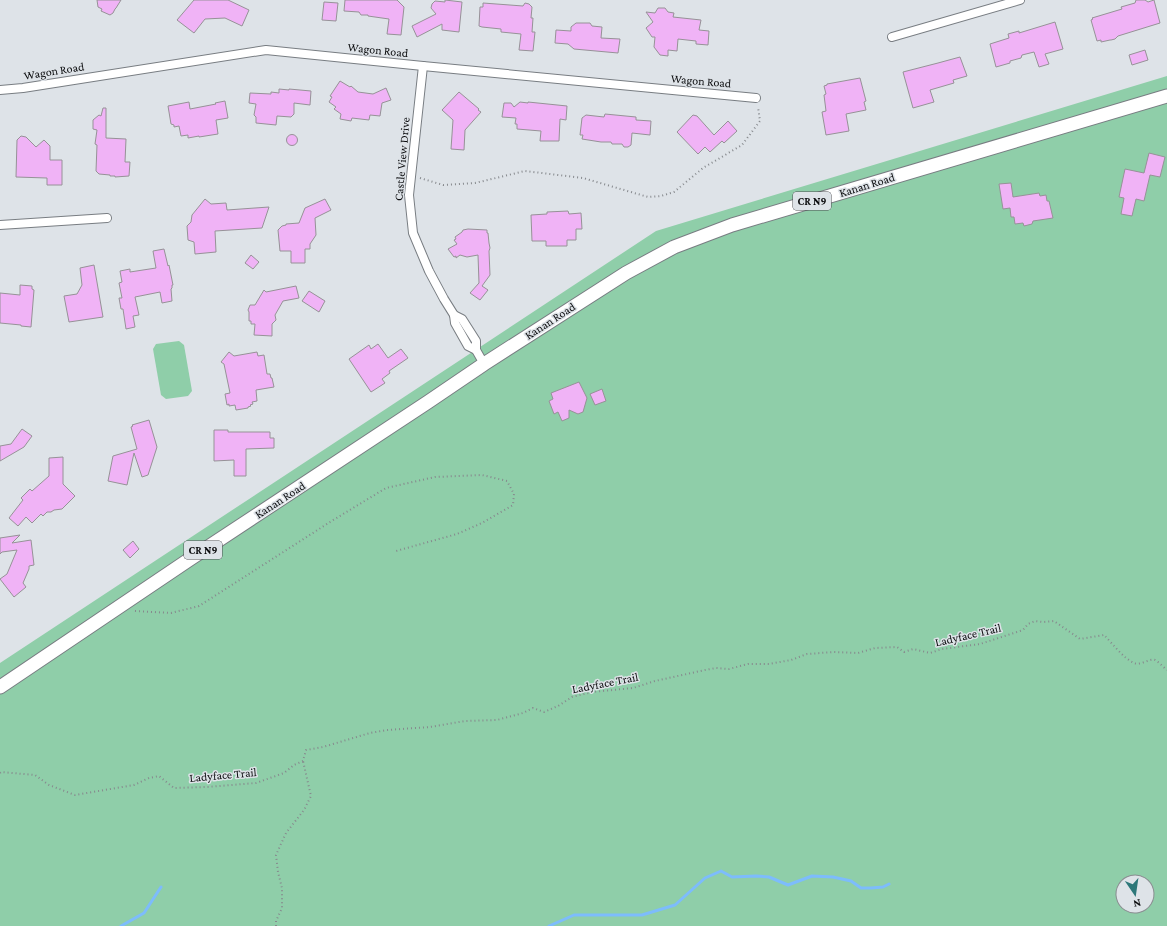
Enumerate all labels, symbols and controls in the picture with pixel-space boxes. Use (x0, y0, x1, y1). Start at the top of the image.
street label: Wagon Road (347, 40, 410, 60)
street label: Wagon Road (23, 59, 86, 83)
street label: Wagon Road (670, 71, 733, 91)
street label: Castle View Drive (391, 116, 413, 202)
street label: Kanan Road (838, 170, 897, 200)
road number: CR N9 (793, 192, 831, 210)
street label: Kanan Road (522, 299, 578, 342)
street label: Kanan Road (252, 478, 308, 521)
road number: CR N9 (184, 541, 222, 559)
street label: Ladyface Trail (934, 621, 1002, 649)
street label: Ladyface Trail (571, 670, 639, 696)
street label: Ladyface Trail (189, 765, 257, 785)
north arrow (1115, 874, 1155, 914)
text: N (1132, 897, 1142, 911)

